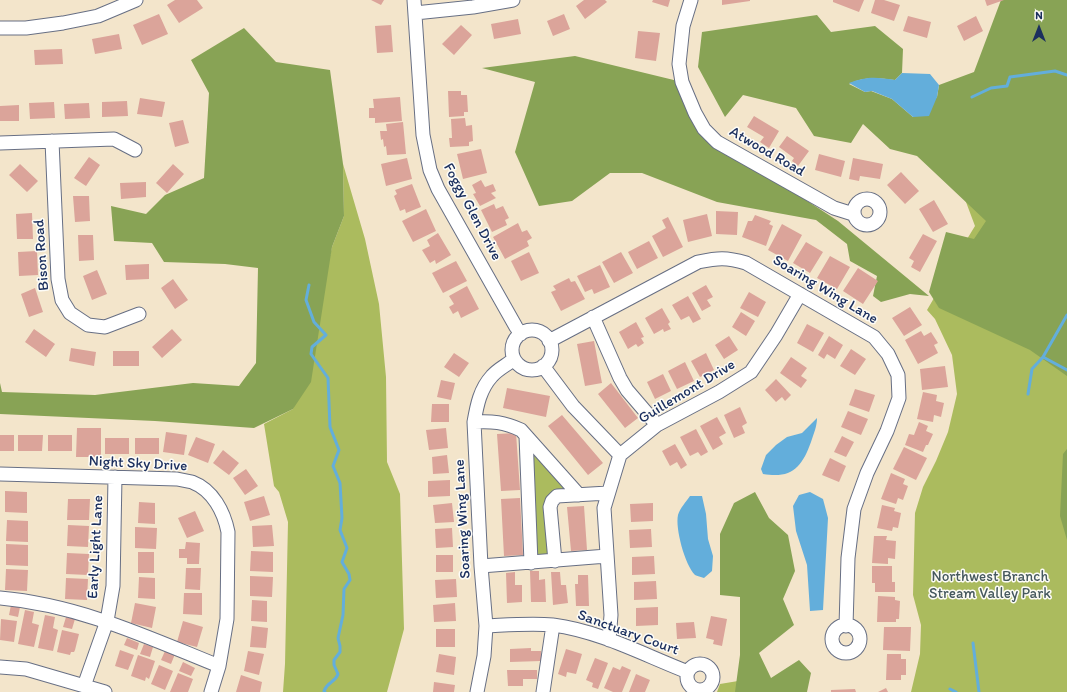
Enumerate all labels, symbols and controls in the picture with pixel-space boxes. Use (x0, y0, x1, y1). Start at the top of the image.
north arrow (1019, 8, 1059, 48)
text: N (1035, 9, 1043, 22)
street label: Atwood Road (726, 123, 808, 181)
street label: Foggy Glen Drive (439, 160, 505, 264)
street label: Bison Road (31, 219, 53, 291)
street label: Soaring Wing Lane (769, 252, 881, 328)
street label: Guillemont Drive (635, 356, 739, 428)
street label: Night Sky Drive (88, 452, 188, 476)
street label: Soaring Wing Lane (451, 459, 475, 579)
street label: Early Light Lane (84, 495, 108, 599)
park label: Northwest Branch Stream Valley Park (929, 568, 1051, 603)
street label: Sanctuary Court (575, 606, 681, 660)

